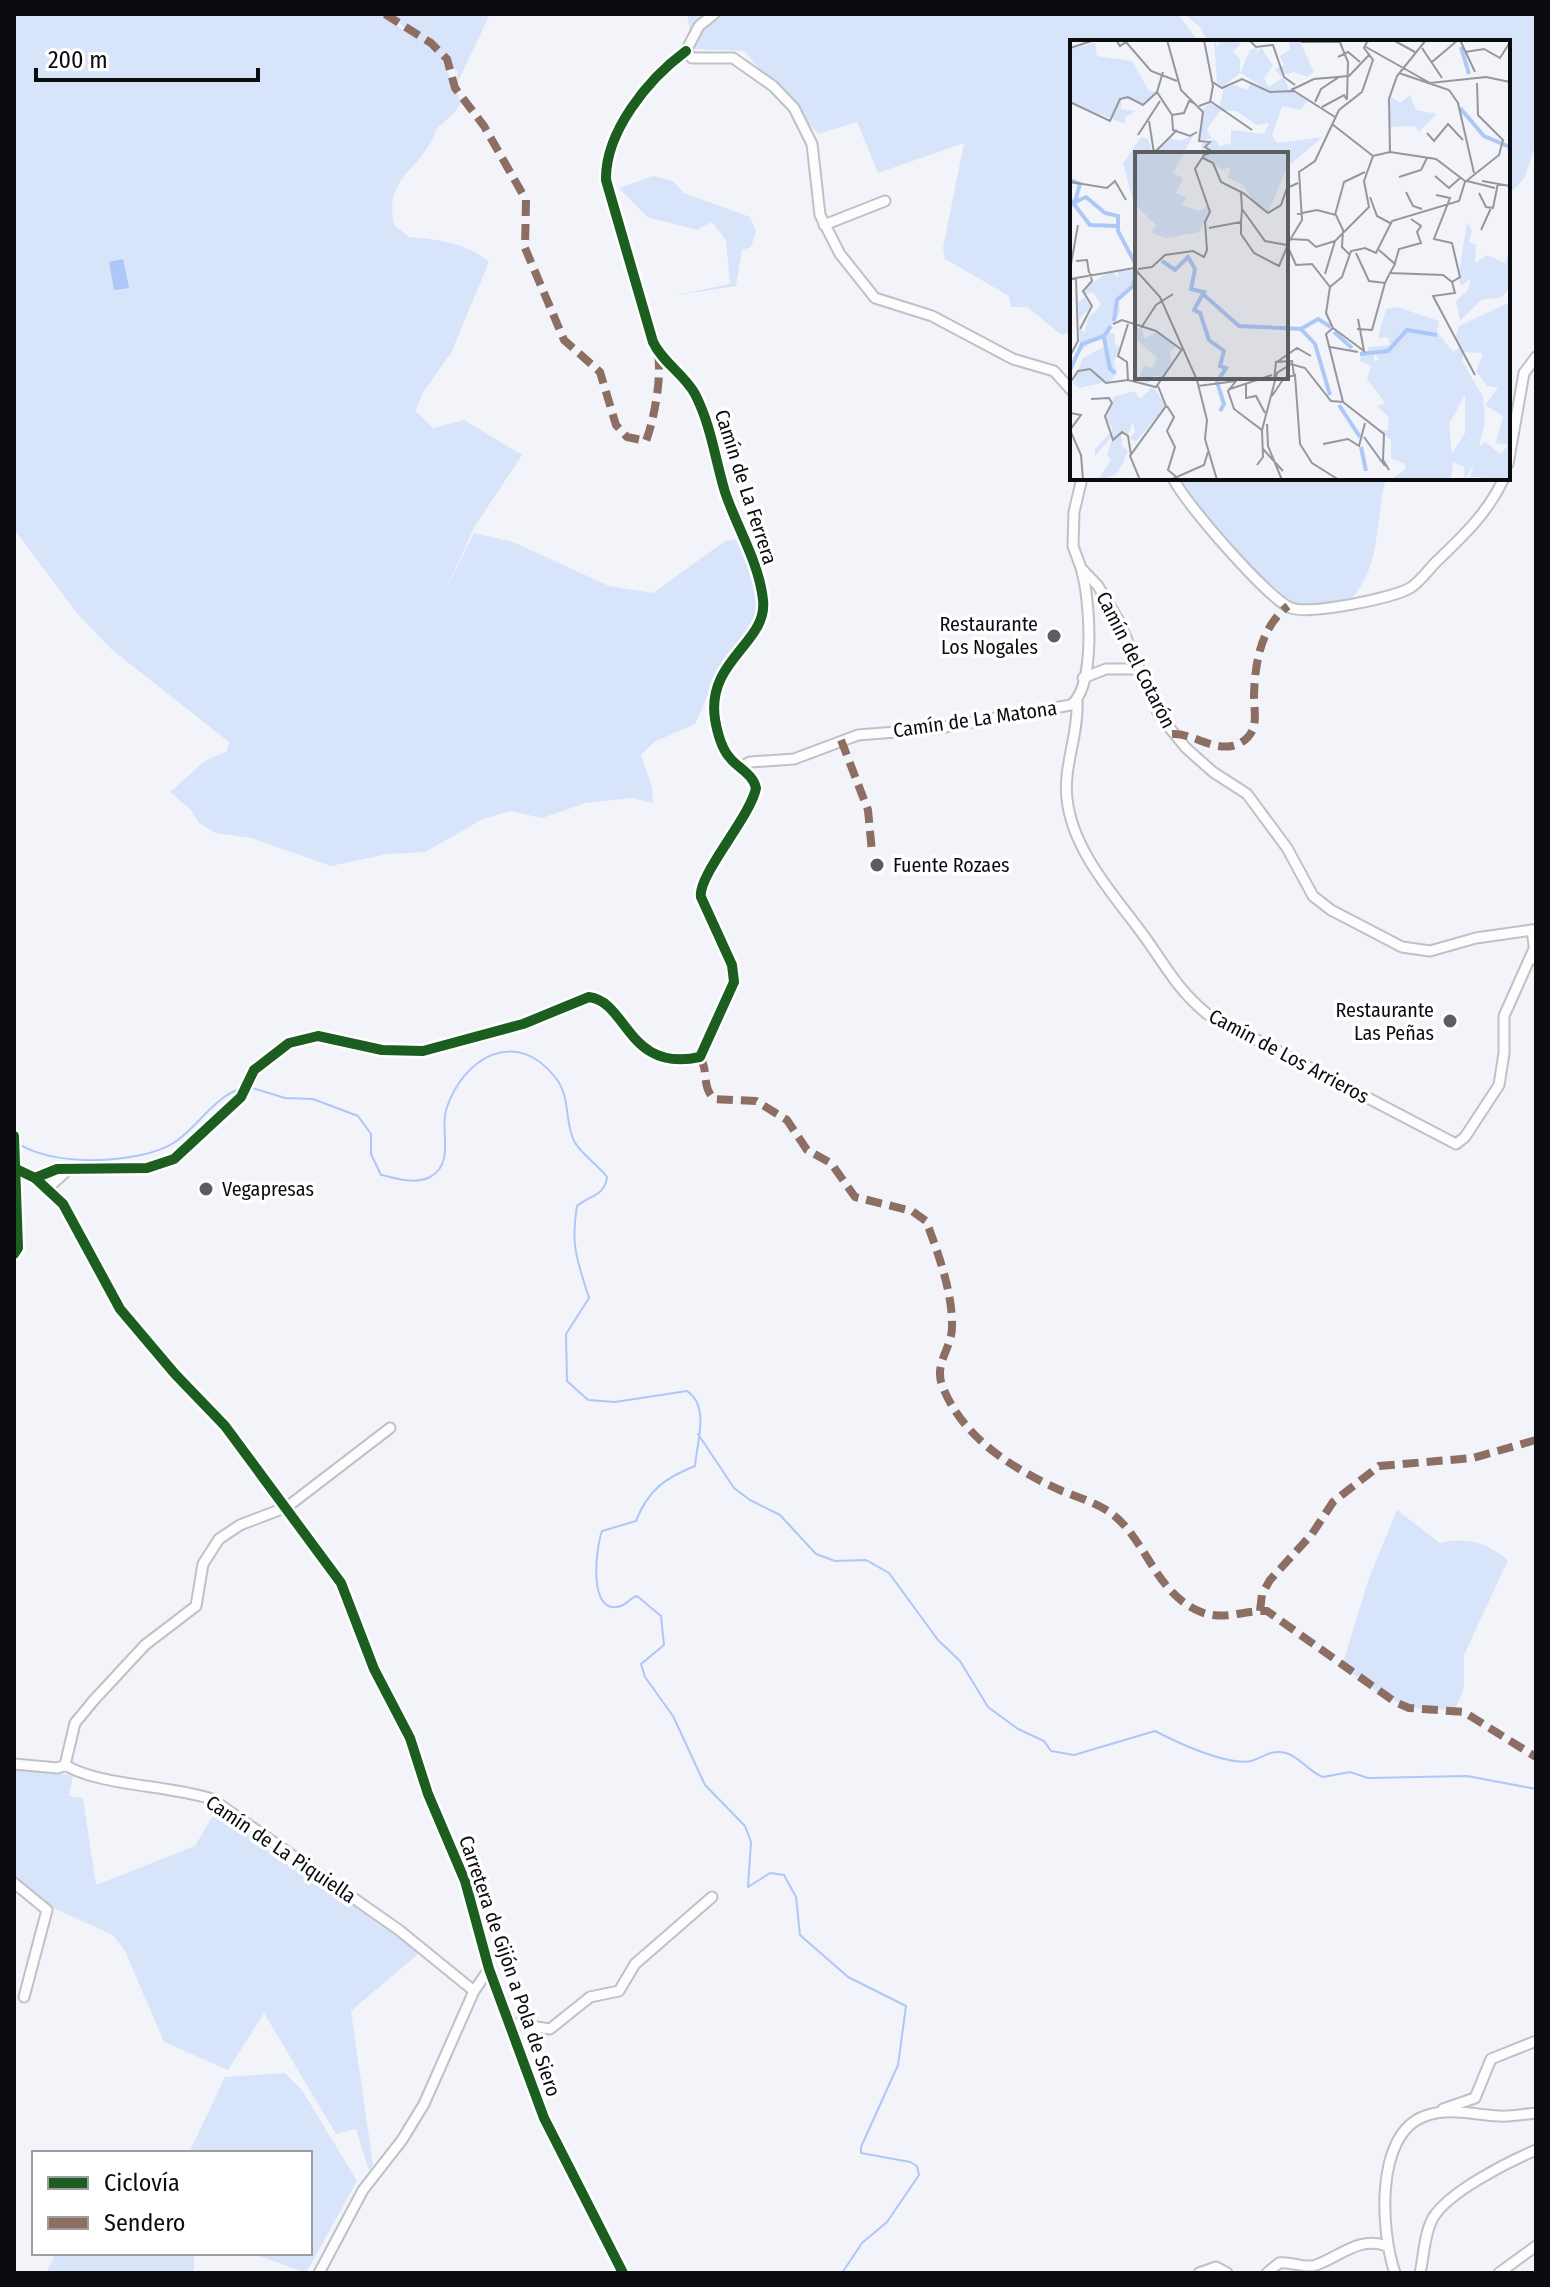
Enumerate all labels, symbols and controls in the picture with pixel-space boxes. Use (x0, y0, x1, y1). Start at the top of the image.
scale bar (36, 32, 258, 82)
inset map (1070, 40, 1510, 480)
text: 200 m (48, 46, 108, 74)
street label: Camín de La Ferrera (710, 407, 782, 567)
street label: Camín del Cotarón (1091, 588, 1181, 732)
place label: Restaurante Los Nogales (940, 612, 1038, 659)
marker: Restaurante Los Nogales (1045, 627, 1063, 645)
street label: Camín de La Matona (892, 696, 1058, 742)
place label: Fuente Rozaes (893, 853, 1010, 877)
marker: Fuente Rozaes (868, 856, 886, 874)
place label: Restaurante Las Peñas (1336, 998, 1434, 1045)
street label: Camín de Los Arrieros (1205, 1004, 1373, 1108)
marker: Restaurante Las Peñas (1441, 1012, 1459, 1030)
place label: Vegapresas (222, 1177, 314, 1201)
marker: Vegapresas (197, 1180, 215, 1198)
street label: Camín de La Piquiella (201, 1790, 361, 1908)
street label: Carretera de Gijón a Pola de Siero (454, 1832, 566, 2100)
legend (32, 2151, 312, 2255)
text: Ciclovía (104, 2169, 180, 2197)
text: Sendero (104, 2209, 185, 2237)

